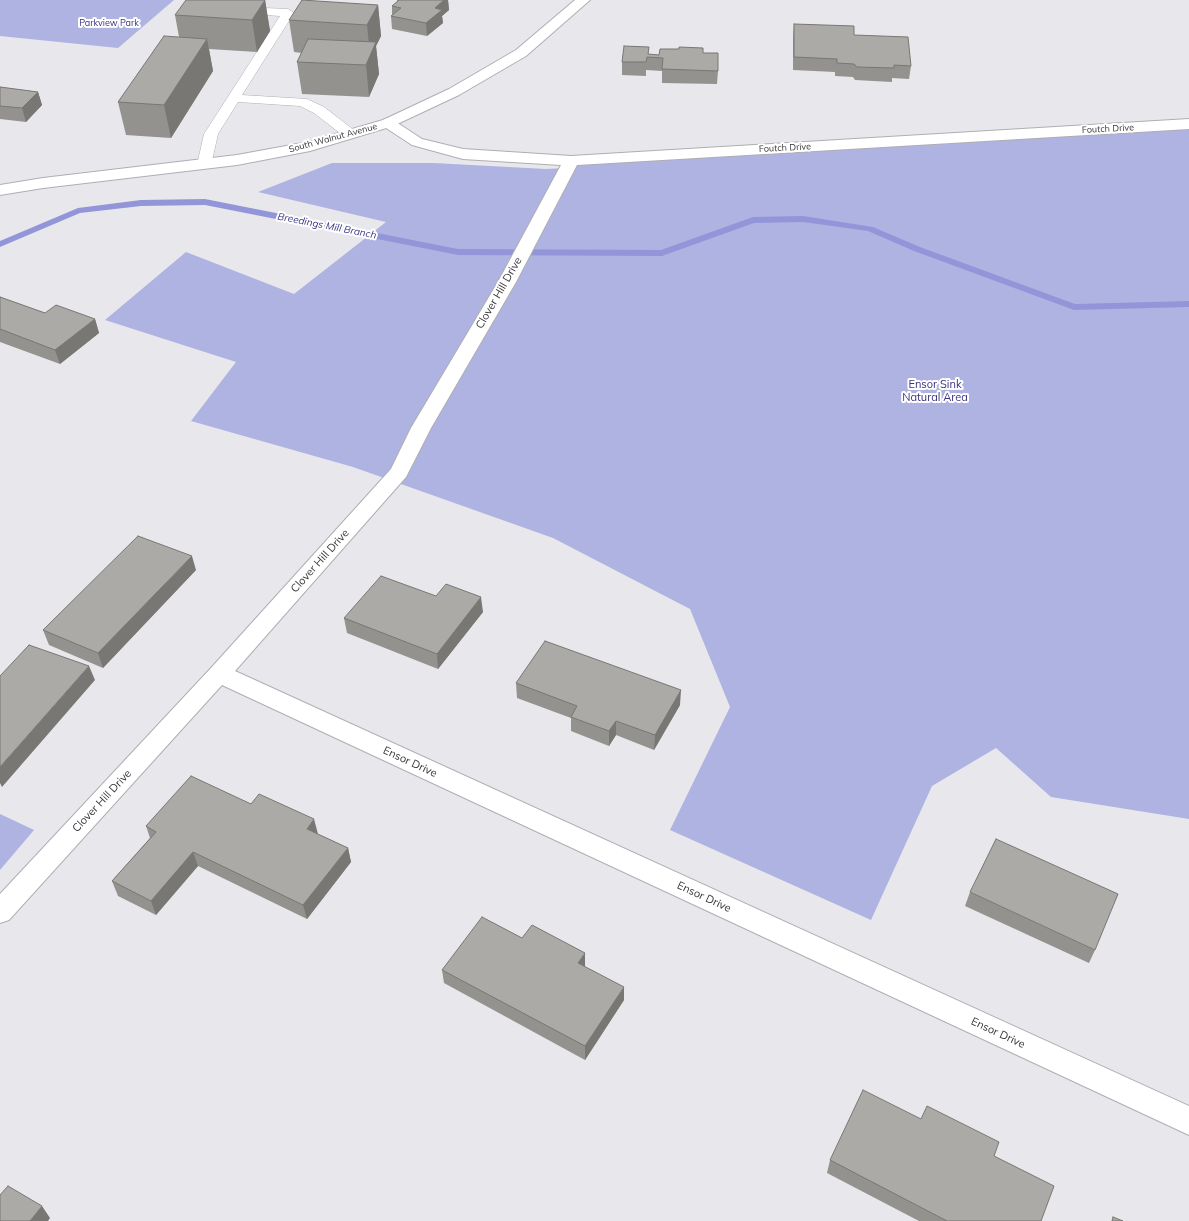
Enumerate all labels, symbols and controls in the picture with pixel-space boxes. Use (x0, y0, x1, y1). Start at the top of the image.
park label: Parkview Park (79, 18, 139, 28)
street label: South Walnut Avenue (288, 121, 378, 155)
street label: Foutch Drive (1082, 122, 1134, 136)
street label: Foutch Drive (759, 141, 811, 155)
water label: Breedings Mill Branch (277, 211, 377, 241)
street label: Clover Hill Drive (473, 255, 525, 331)
park label: Ensor Sink Natural Area (902, 378, 968, 404)
street label: Clover Hill Drive (288, 527, 352, 595)
street label: Ensor Drive (381, 744, 439, 780)
street label: Clover Hill Drive (70, 767, 134, 835)
street label: Ensor Drive (675, 879, 733, 915)
street label: Ensor Drive (969, 1015, 1027, 1051)

